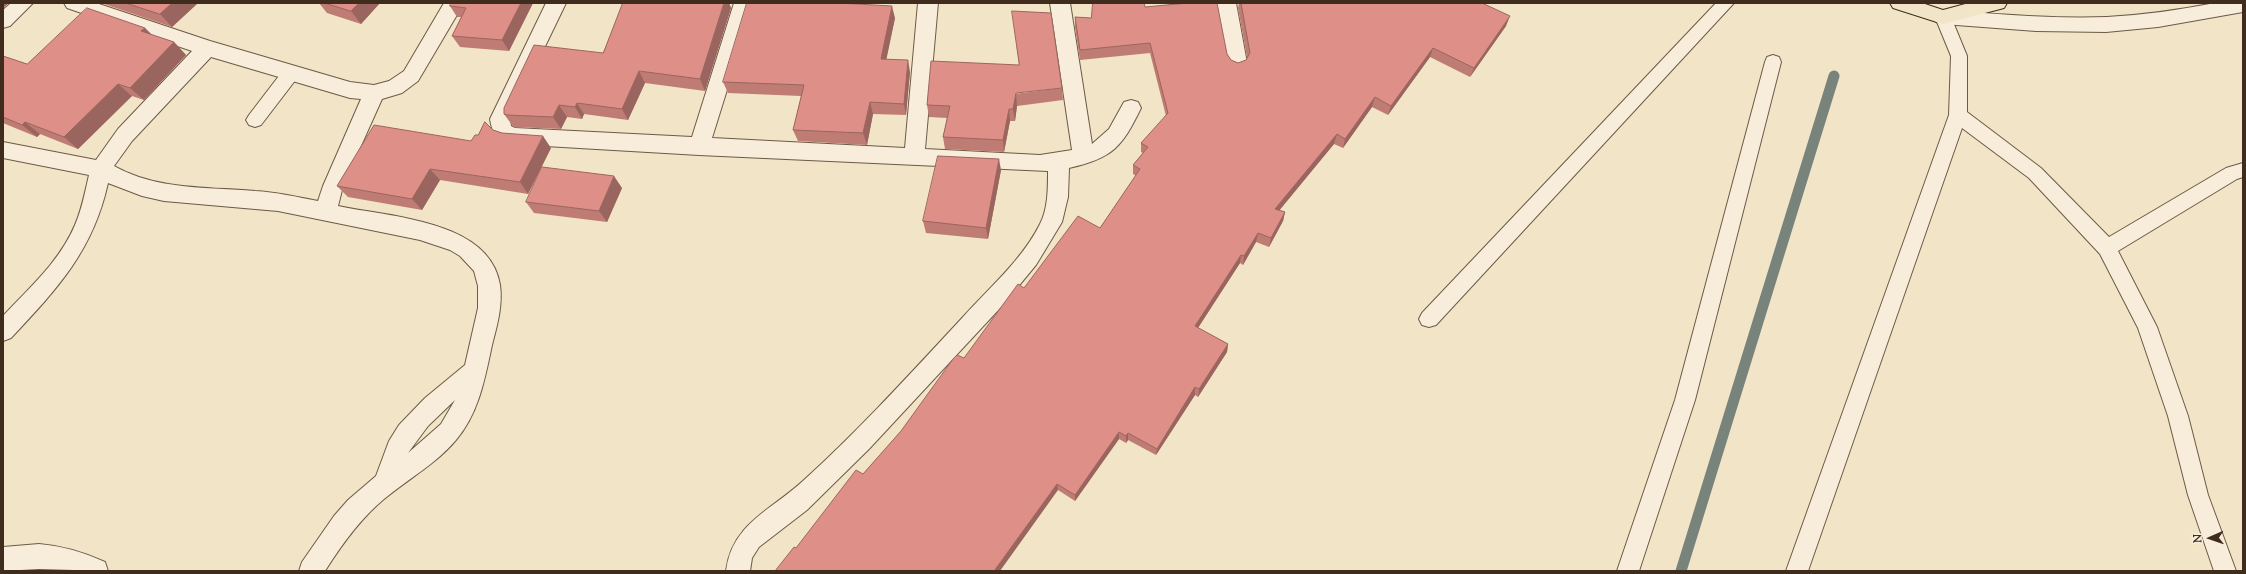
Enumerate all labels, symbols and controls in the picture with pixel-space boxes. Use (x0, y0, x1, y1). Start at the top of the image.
north arrow (2190, 518, 2230, 558)
text: N (2190, 534, 2206, 543)

